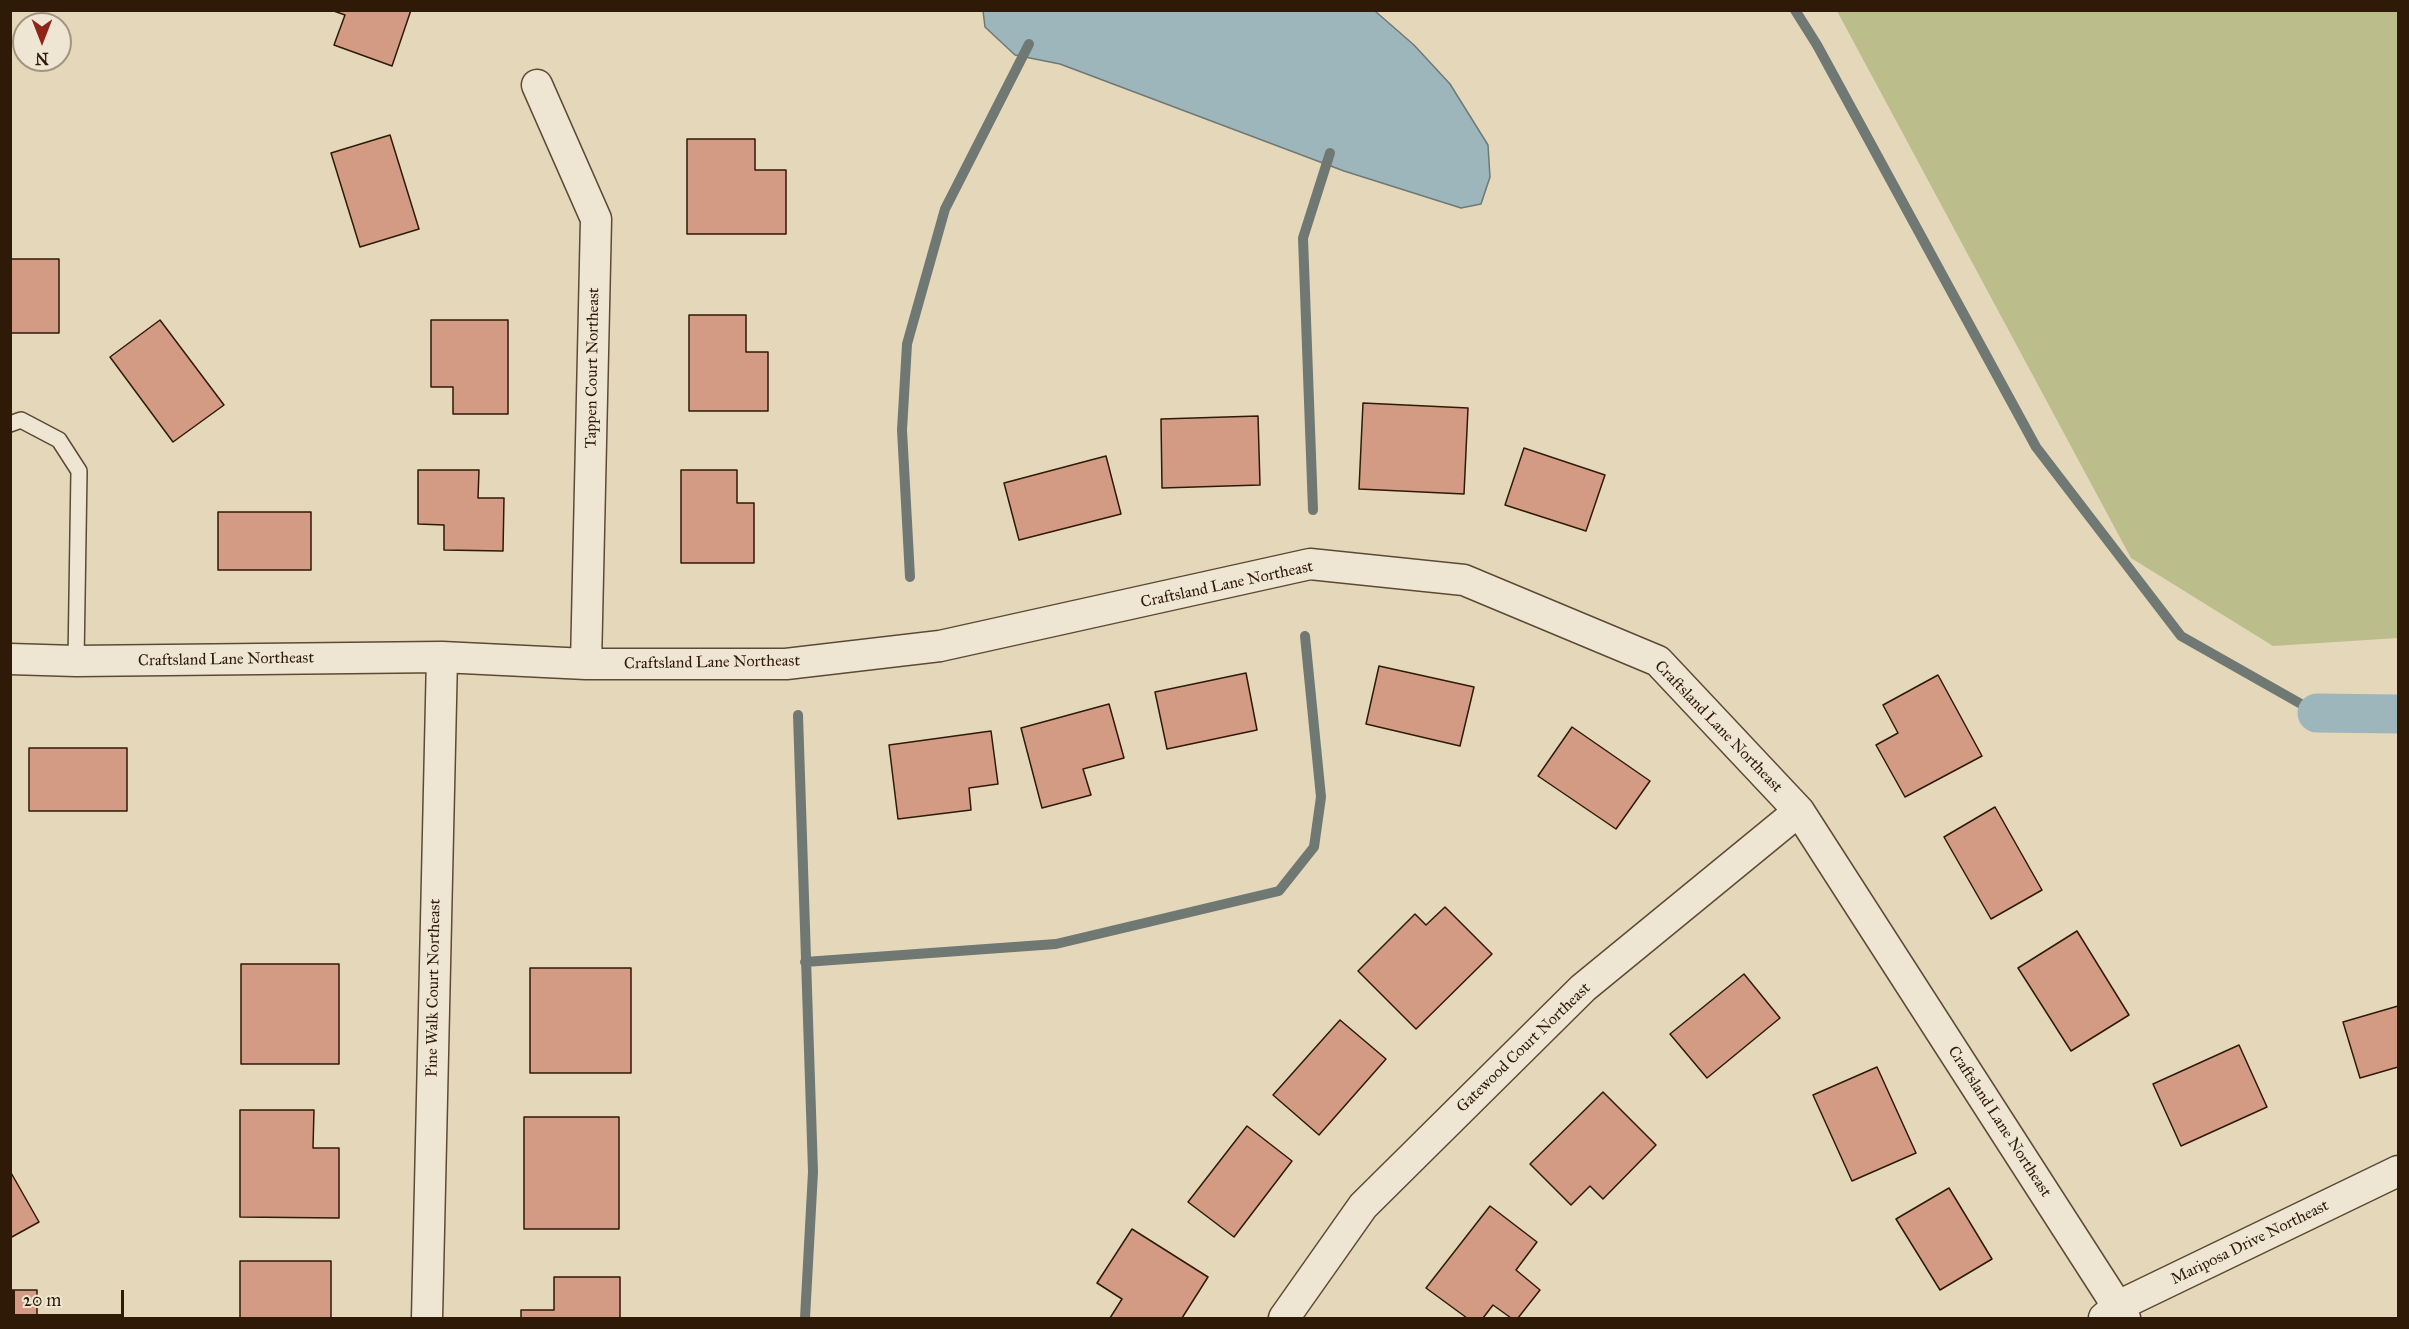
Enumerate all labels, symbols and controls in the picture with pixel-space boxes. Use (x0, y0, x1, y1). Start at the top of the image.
north arrow (12, 12, 72, 72)
text: N (35, 49, 49, 68)
street label: Tappen Court Northeast (582, 287, 604, 449)
street label: Craftsland Lane Northeast (1139, 557, 1315, 613)
street label: Craftsland Lane Northeast (138, 649, 314, 671)
street label: Craftsland Lane Northeast (624, 652, 800, 674)
street label: Craftsland Lane Northeast (1650, 657, 1786, 797)
street label: Pine Walk Court Northeast (423, 899, 445, 1077)
street label: Gatewood Court Northeast (1453, 979, 1595, 1117)
street label: Craftsland Lane Northeast (1943, 1043, 2055, 1201)
street label: Mariposa Drive Northeast (2168, 1196, 2332, 1290)
scale bar (15, 1278, 128, 1316)
text: 20 m (23, 1289, 61, 1311)

